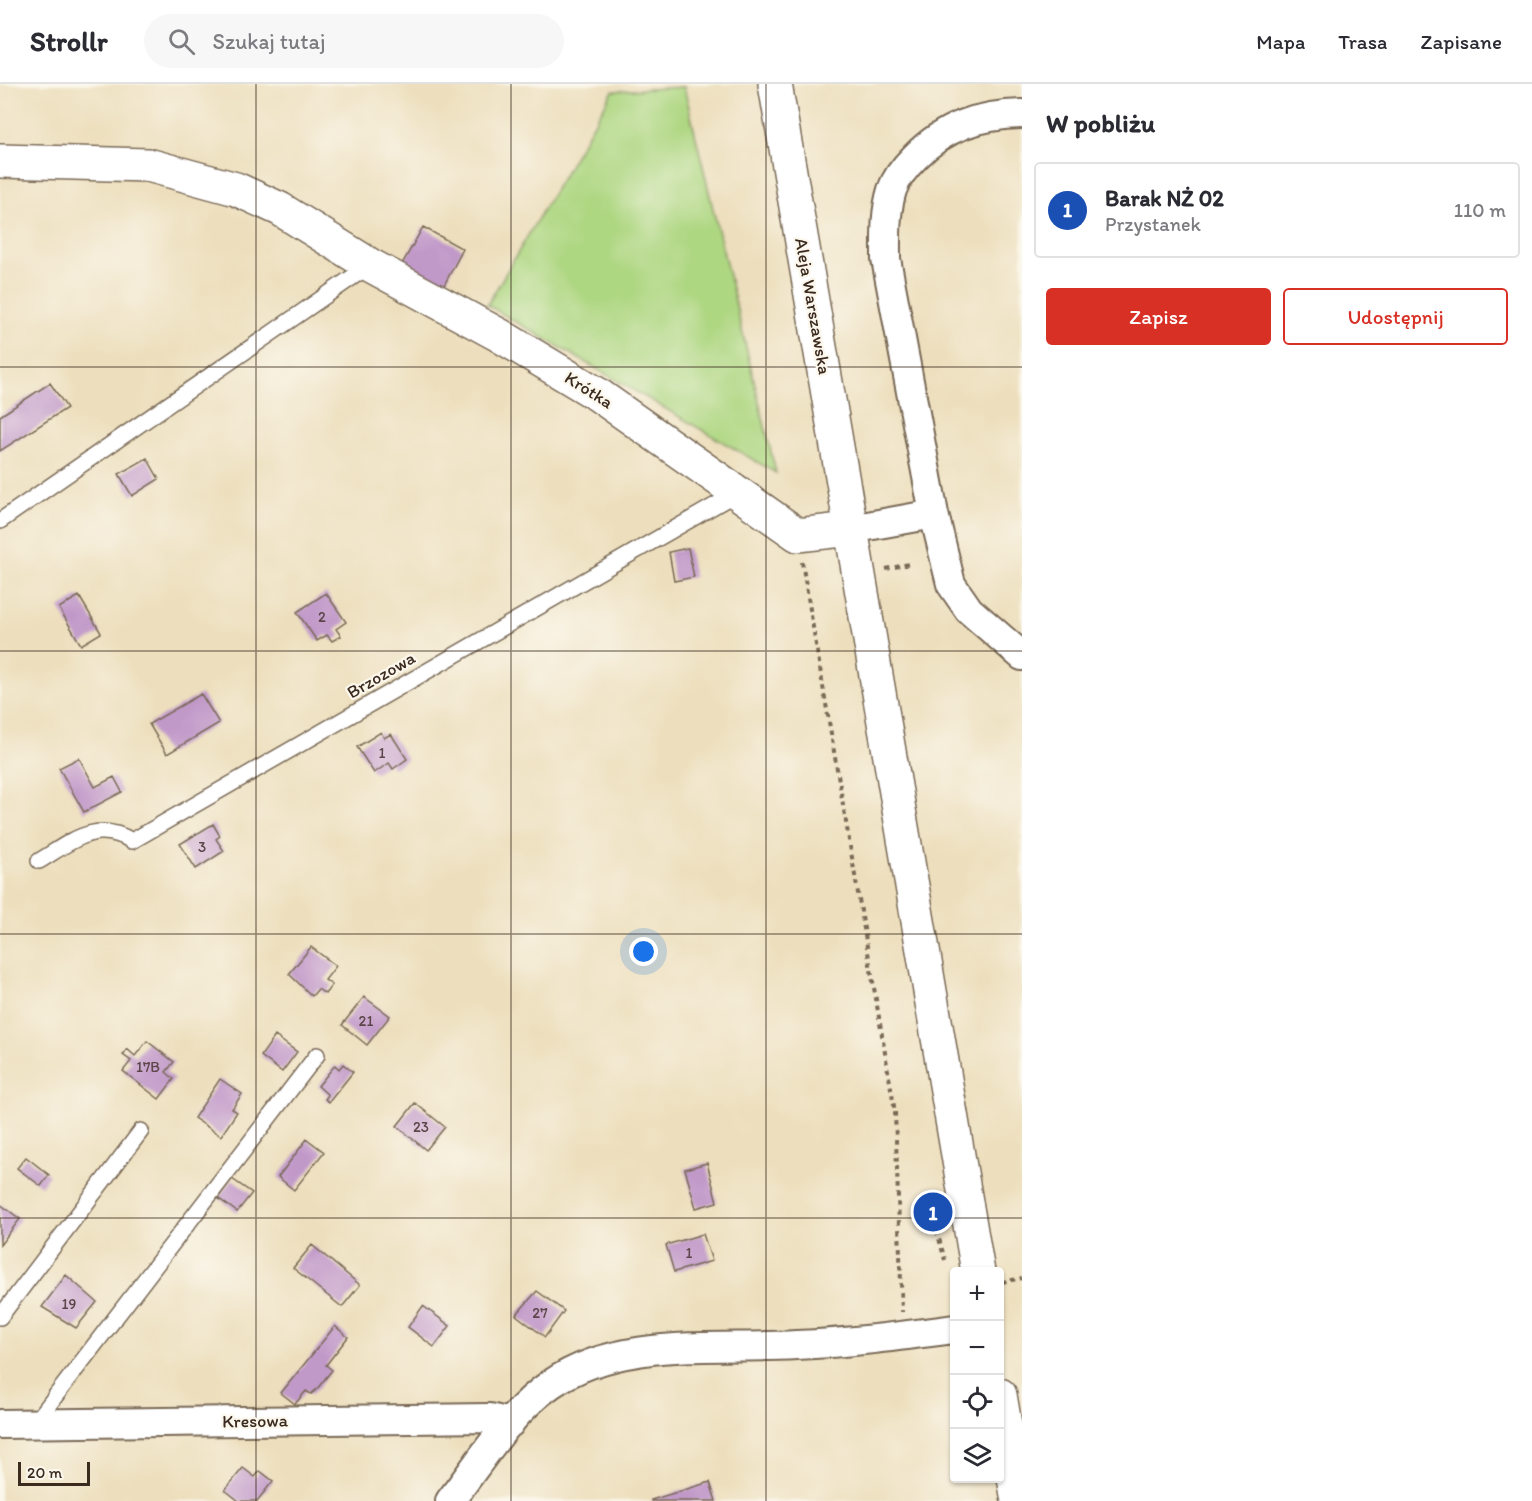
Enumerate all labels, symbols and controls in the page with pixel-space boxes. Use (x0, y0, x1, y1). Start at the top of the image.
search box (144, 14, 564, 68)
text: Strollr (30, 24, 108, 58)
icon: search (165, 25, 198, 58)
text: Szukaj tutaj (213, 28, 325, 55)
text: Mapa (1256, 29, 1305, 54)
text: Trasa (1338, 29, 1387, 54)
text: Zapisane (1420, 29, 1502, 54)
text: W pobliżu (1046, 107, 1155, 139)
text: Barak NŻ 02 (1105, 185, 1224, 212)
text: 1 (1063, 198, 1072, 222)
text: 110 m (1454, 198, 1506, 222)
text: Przystanek (1105, 212, 1201, 236)
street label: Aleja Warszawska (790, 236, 836, 376)
button: Zapisz (1046, 288, 1271, 345)
button: Udostępnij (1283, 288, 1508, 345)
street label: Krótka (561, 367, 618, 414)
house number: 2 (318, 608, 326, 626)
street label: Brzozowa (343, 646, 420, 703)
house number: 1 (379, 744, 386, 762)
house number: 3 (198, 838, 206, 856)
your location (629, 937, 658, 966)
house number: 21 (359, 1012, 373, 1030)
house number: 17B (136, 1058, 160, 1076)
house number: 23 (413, 1118, 429, 1136)
pin: 1 (914, 1190, 952, 1234)
house number: 1 (686, 1244, 693, 1262)
map controls (950, 1267, 1004, 1483)
button: + (950, 1267, 1004, 1321)
house number: 19 (62, 1295, 77, 1313)
house number: 27 (532, 1304, 548, 1322)
button: − (950, 1321, 1004, 1375)
button: locate (950, 1375, 1004, 1429)
street label: Kresowa (222, 1409, 289, 1433)
button: layers (950, 1429, 1004, 1483)
scale bar (18, 1459, 90, 1486)
text: 20 m (27, 1463, 62, 1482)

